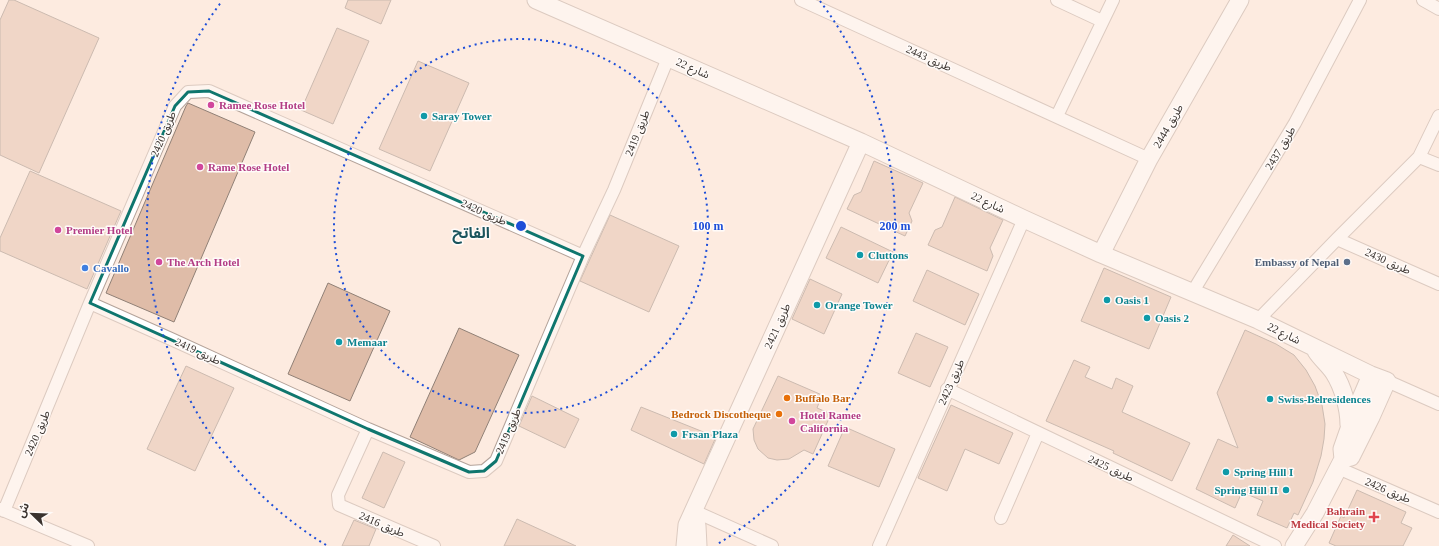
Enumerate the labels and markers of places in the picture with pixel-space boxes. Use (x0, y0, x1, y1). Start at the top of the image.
place label: Ramee Rose Hotel (219, 99, 305, 111)
marker: Ramee Rose Hotel (206, 100, 216, 110)
place label: Saray Tower (432, 110, 492, 122)
marker: Saray Tower (419, 111, 429, 121)
place label: Rame Rose Hotel (208, 161, 289, 173)
marker: Rame Rose Hotel (195, 162, 205, 172)
centre of rings (514, 219, 528, 233)
place label: Premier Hotel (66, 224, 132, 236)
marker: Premier Hotel (53, 225, 63, 235)
place label: Cluttons (868, 249, 909, 261)
marker: Cluttons (855, 250, 865, 260)
place label: The Arch Hotel (167, 256, 240, 268)
place label: Embassy of Nepal (1255, 256, 1339, 268)
marker: The Arch Hotel (154, 257, 164, 267)
marker: Embassy of Nepal (1342, 257, 1352, 267)
place label: Cavallo (93, 262, 130, 274)
marker: Cavallo (80, 263, 90, 273)
place label: Oasis 1 (1115, 294, 1149, 306)
marker: Oasis 1 (1102, 295, 1112, 305)
place label: Orange Tower (825, 299, 893, 311)
marker: Orange Tower (812, 300, 822, 310)
place label: Oasis 2 (1155, 312, 1189, 324)
marker: Oasis 2 (1142, 313, 1152, 323)
place label: Memaar (347, 336, 387, 348)
marker: Memaar (334, 337, 344, 347)
place label: Buffalo Bar (795, 392, 850, 404)
marker: Buffalo Bar (782, 393, 792, 403)
place label: Swiss-Belresidences (1278, 393, 1371, 405)
marker: Swiss-Belresidences (1265, 394, 1275, 404)
place label: Bedrock Discotheque (671, 408, 771, 420)
marker: Bedrock Discotheque (774, 409, 784, 419)
place label: Hotel Ramee California (800, 409, 861, 434)
marker: Hotel Ramee California (787, 416, 797, 426)
place label: Frsan Plaza (682, 428, 738, 440)
marker: Frsan Plaza (669, 429, 679, 439)
place label: Spring Hill I (1234, 466, 1293, 478)
marker: Spring Hill I (1221, 467, 1231, 477)
place label: Spring Hill II (1214, 484, 1278, 496)
marker: Spring Hill II (1281, 485, 1291, 495)
place label: Bahrain Medical Society (1291, 505, 1365, 530)
marker: Bahrain Medical Society (1368, 511, 1380, 523)

